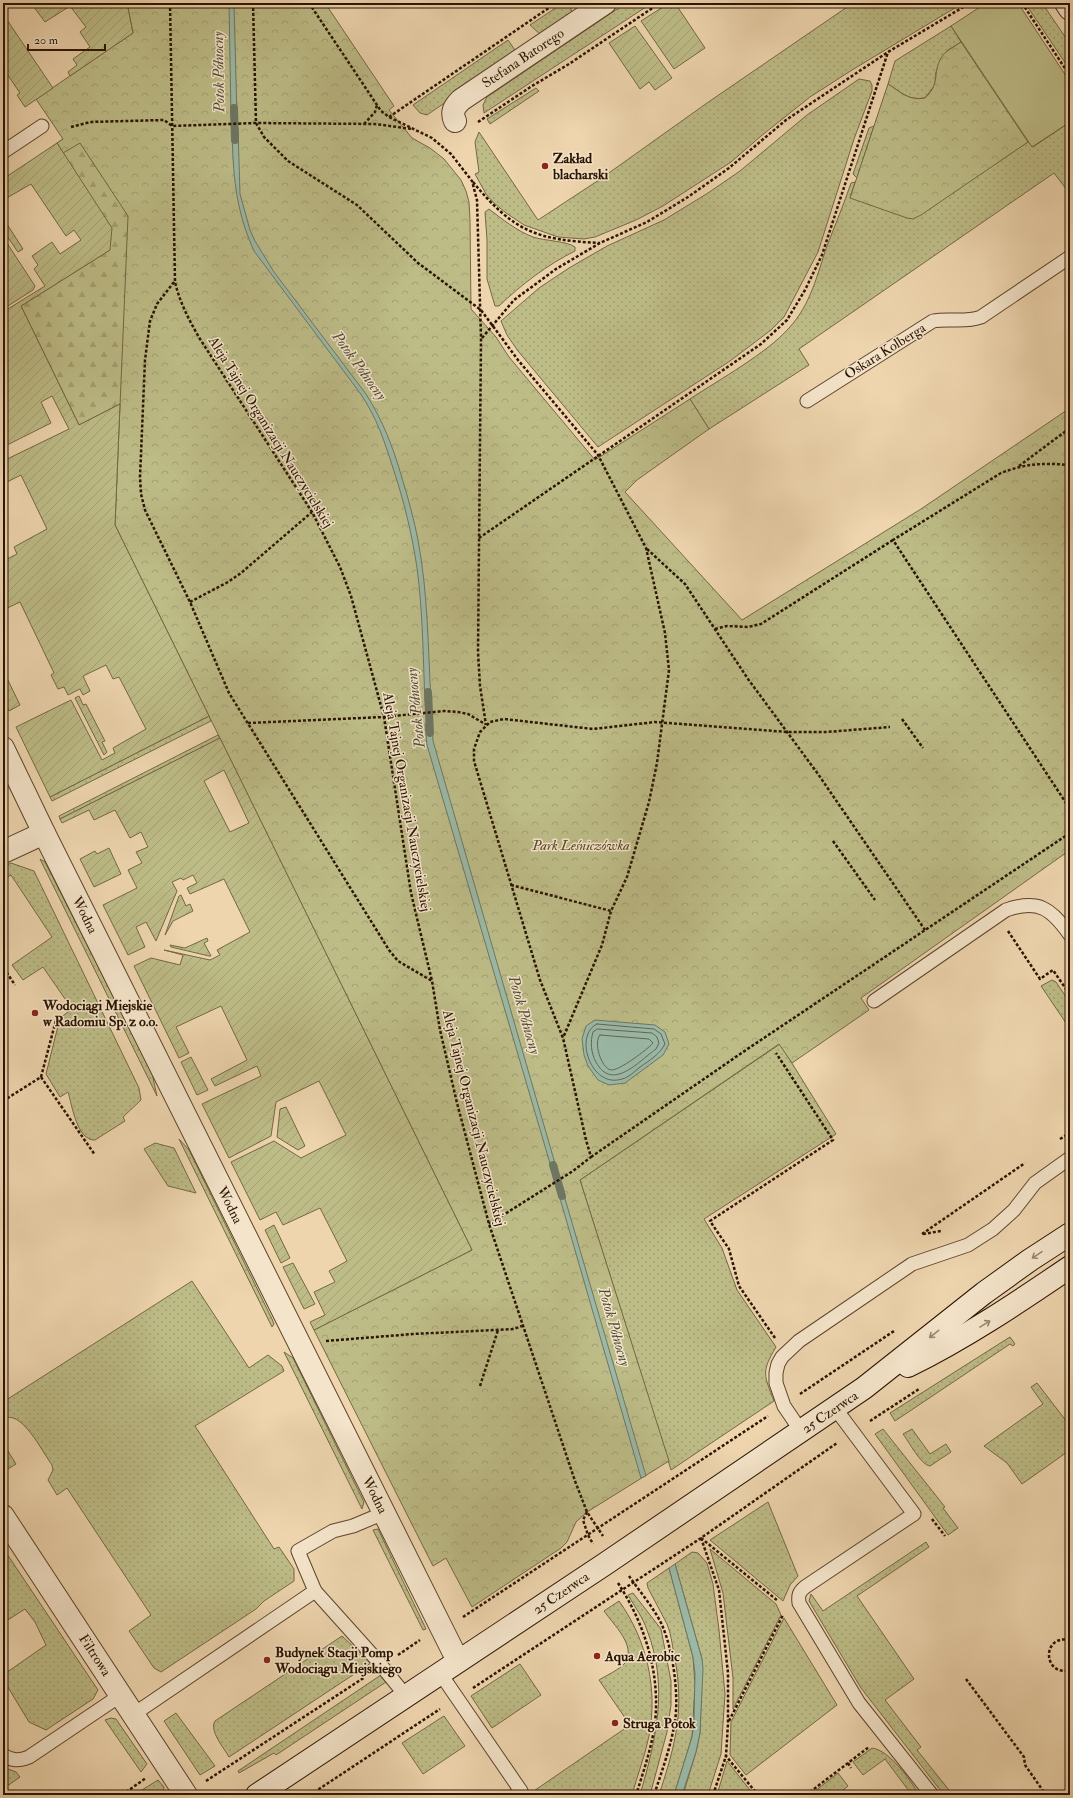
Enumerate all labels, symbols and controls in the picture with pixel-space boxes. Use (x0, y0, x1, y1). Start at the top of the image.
street label: Stefana Batorego (479, 24, 567, 92)
scale bar (28, 26, 105, 52)
water label: Potok Północny (209, 30, 229, 114)
text: 20 m (34, 33, 59, 48)
place label: Zakład blacharski (552, 150, 609, 183)
marker: Zakład blacharski (540, 161, 550, 171)
street label: Oskara Kolberga (841, 319, 929, 383)
water label: Potok Północny (327, 327, 391, 405)
street label: Aleja Tajnej Organizacji Nauczycielskiej (204, 332, 337, 531)
water label: Potok Północny (402, 666, 430, 750)
street label: Aleja Tajnej Organizacji Nauczycielskiej (378, 690, 435, 913)
park label: Park Leśniczówka (531, 837, 630, 854)
street label: Wodna (68, 893, 102, 937)
water label: Potok Północny (503, 972, 545, 1057)
place label: Wodociągi Miejskie w Radomiu Sp. z o.o. (42, 997, 158, 1031)
street label: Aleja Tajnej Organizacji Nauczycielskiej (438, 1007, 509, 1228)
marker: Wodociągi Miejskie w Radomiu Sp. z o.o. (30, 1008, 40, 1018)
street label: Wodna (213, 1183, 247, 1227)
one-way arrow (1032, 1251, 1043, 1259)
water label: Potok Północny (593, 1284, 635, 1369)
one-way arrow (979, 1319, 991, 1327)
one-way arrow (928, 1330, 939, 1338)
street label: 25 Czerwca (799, 1387, 862, 1437)
street label: Wodna (358, 1473, 392, 1517)
street label: 25 Czerwca (530, 1568, 593, 1618)
street label: Filtrowa (75, 1631, 115, 1679)
place label: Budynek Stacji Pomp Wodociągu Miejskiego (274, 1644, 402, 1678)
place label: Aqua Aerobic (604, 1648, 680, 1666)
marker: Aqua Aerobic (592, 1651, 602, 1661)
marker: Budynek Stacji Pomp Wodociągu Miejskiego (262, 1655, 272, 1665)
place label: Struga Potok (623, 1715, 696, 1733)
marker: Struga Potok (610, 1718, 620, 1728)

